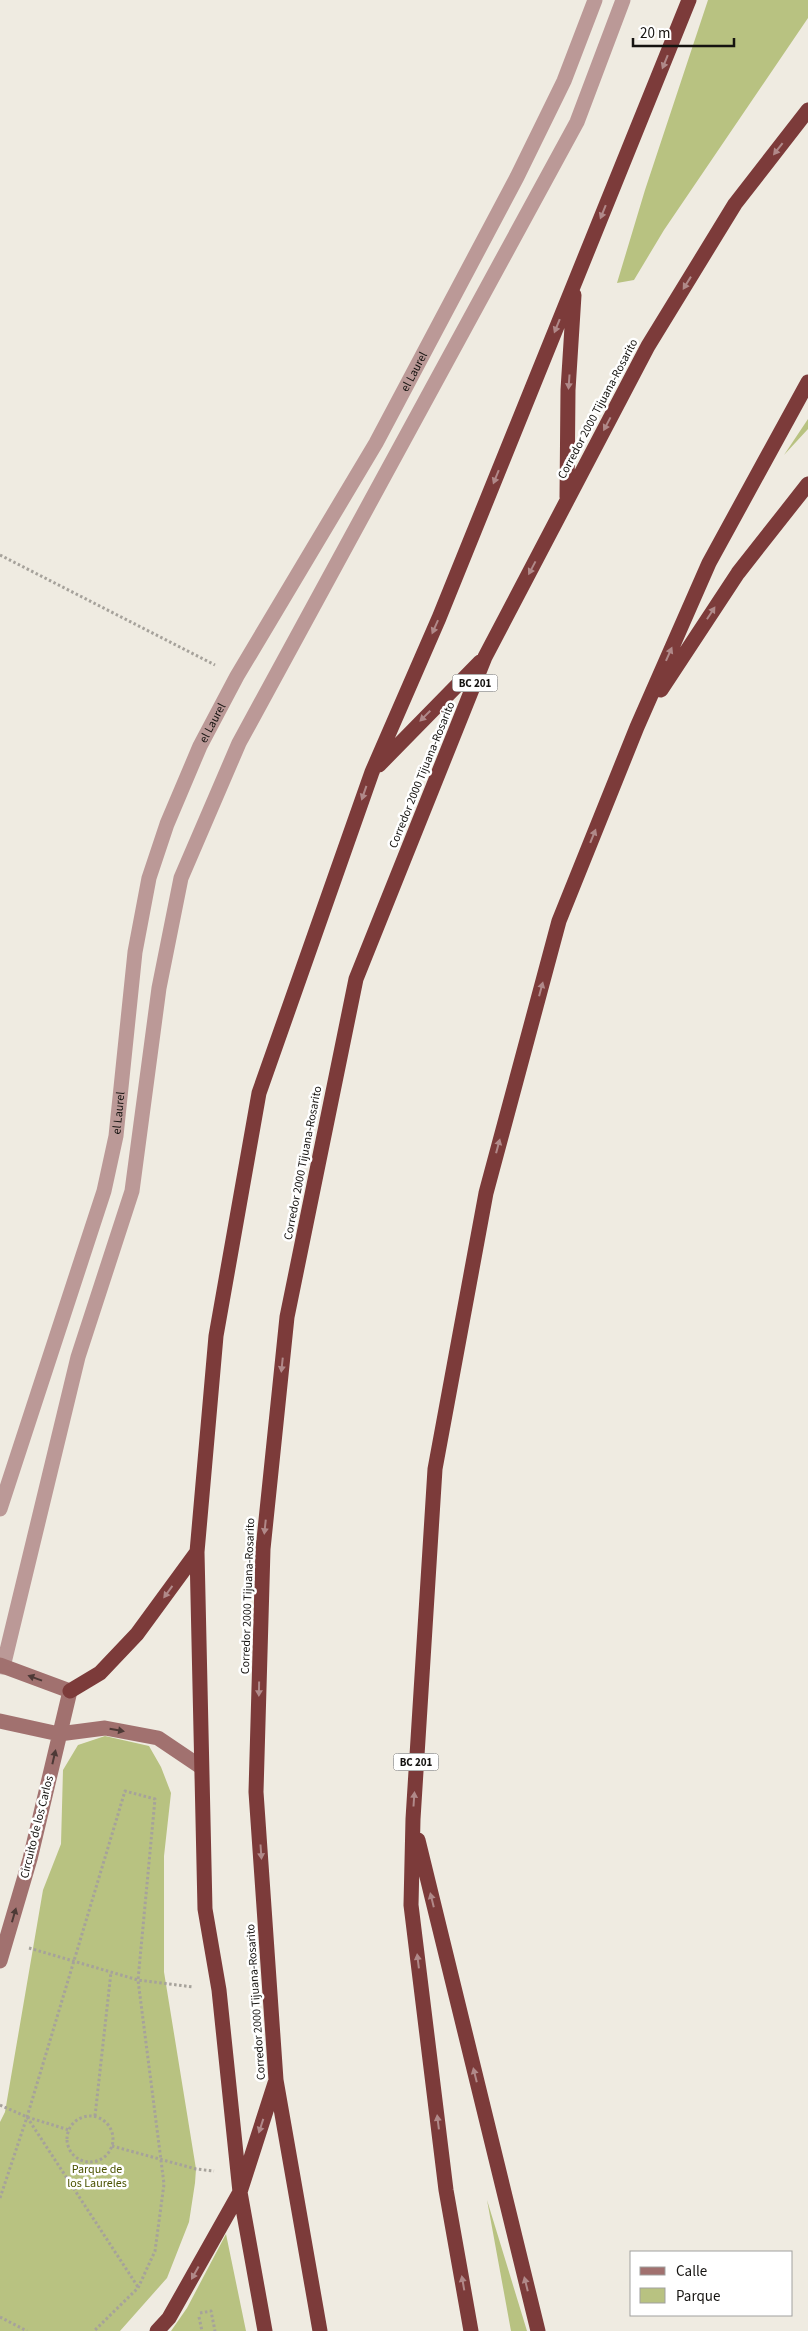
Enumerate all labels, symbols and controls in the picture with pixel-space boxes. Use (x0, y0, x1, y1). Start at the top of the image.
scale bar (633, 15, 734, 47)
text: 20 m (640, 23, 670, 44)
one-way arrow (661, 55, 669, 70)
one-way arrow (773, 142, 783, 156)
one-way arrow (599, 205, 607, 219)
one-way arrow (682, 276, 691, 289)
one-way arrow (553, 319, 561, 334)
street label: Corredor 2000 Tijuana-Rosarito (554, 336, 642, 482)
street label: el Laurel (396, 349, 431, 395)
one-way arrow (564, 374, 572, 390)
one-way arrow (603, 417, 611, 432)
one-way arrow (492, 470, 500, 485)
one-way arrow (528, 561, 536, 576)
one-way arrow (707, 606, 716, 620)
one-way arrow (430, 620, 438, 634)
one-way arrow (666, 647, 674, 661)
road number: BC 201 (452, 674, 498, 691)
street label: Corredor 2000 Tijuana-Rosarito (385, 699, 459, 851)
street label: el Laurel (195, 700, 230, 746)
one-way arrow (420, 710, 432, 722)
one-way arrow (360, 785, 367, 800)
one-way arrow (590, 829, 598, 843)
one-way arrow (537, 982, 545, 997)
street label: Corredor 2000 Tijuana-Rosarito (280, 1085, 326, 1241)
street label: el Laurel (108, 1091, 129, 1135)
one-way arrow (495, 1139, 503, 1154)
one-way arrow (278, 1358, 286, 1374)
street label: Corredor 2000 Tijuana-Rosarito (237, 1517, 259, 1675)
one-way arrow (261, 1519, 269, 1535)
one-way arrow (163, 1585, 173, 1599)
one-way arrow (27, 1674, 42, 1682)
one-way arrow (255, 1682, 263, 1698)
one-way arrow (109, 1727, 125, 1735)
one-way arrow (50, 1750, 58, 1765)
road number: BC 201 (394, 1754, 438, 1770)
street label: Circuito de los Carlos (16, 1774, 58, 1880)
one-way arrow (410, 1791, 418, 1807)
one-way arrow (257, 1844, 265, 1860)
one-way arrow (428, 1892, 436, 1907)
one-way arrow (11, 1907, 19, 1922)
street label: Corredor 2000 Tijuana-Rosarito (242, 1923, 270, 2081)
one-way arrow (414, 1953, 422, 1969)
one-way arrow (471, 2067, 479, 2082)
one-way arrow (434, 2114, 442, 2130)
one-way arrow (257, 2119, 265, 2134)
park label: Parque de los Laureles (67, 2161, 127, 2192)
legend (630, 2251, 793, 2316)
text: Calle (676, 2261, 707, 2282)
one-way arrow (190, 2267, 199, 2280)
one-way arrow (458, 2275, 466, 2291)
one-way arrow (522, 2276, 530, 2291)
text: Parque (676, 2286, 720, 2307)

